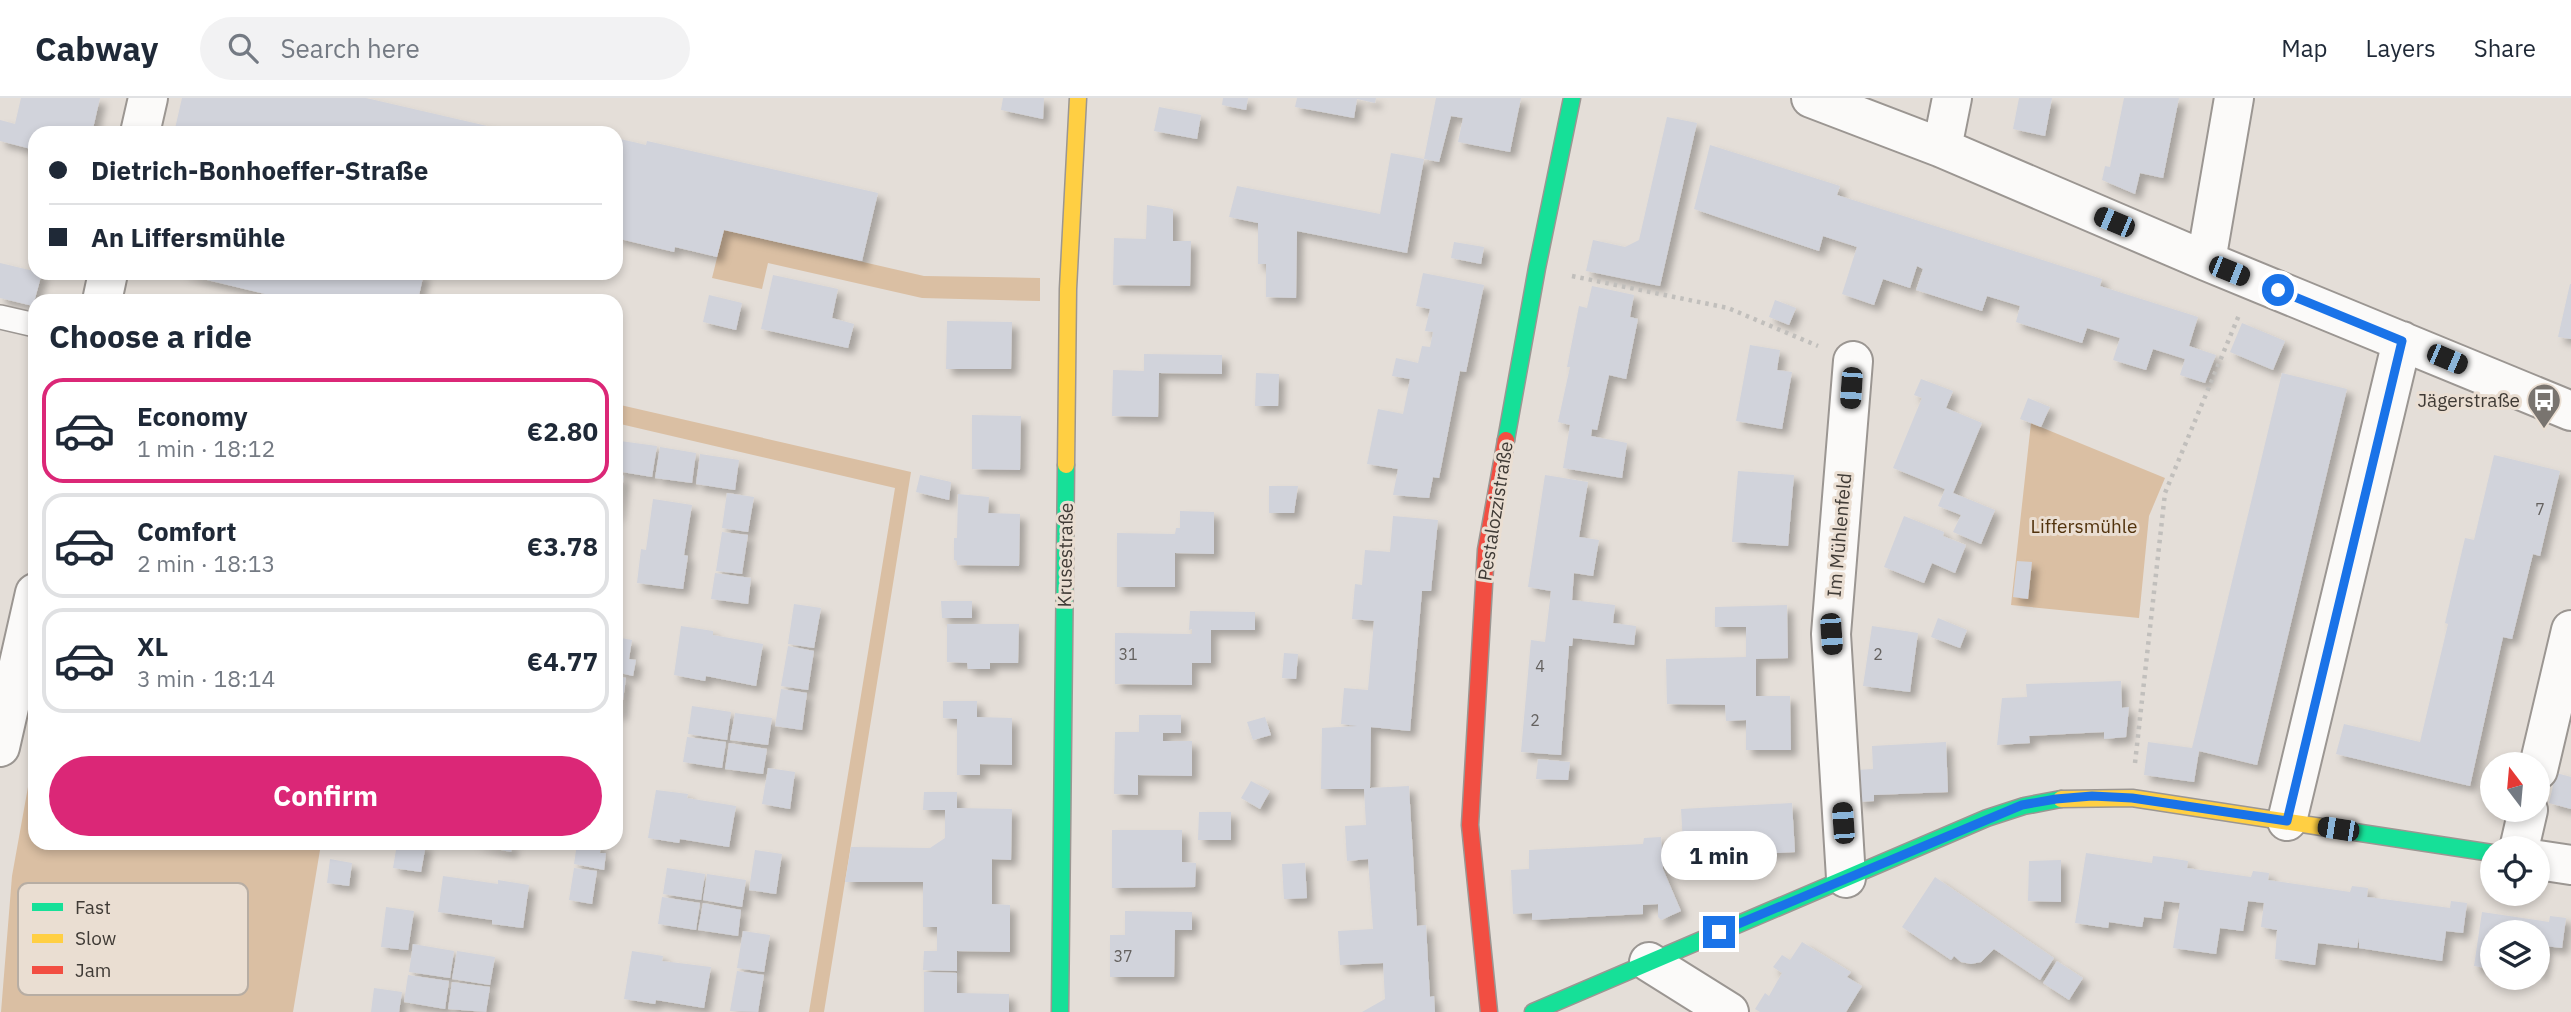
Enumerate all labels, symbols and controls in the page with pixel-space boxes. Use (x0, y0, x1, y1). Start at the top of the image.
search box (200, 17, 690, 80)
text: Cabway (35, 27, 158, 70)
icon: search (224, 29, 262, 67)
text: Search here (280, 31, 420, 65)
text: Map (2281, 32, 2328, 64)
text: Layers (2366, 32, 2436, 64)
text: Share (2474, 32, 2536, 64)
text: Dietrich-Bonhoeffer-Straße (91, 153, 428, 187)
car (2091, 204, 2138, 240)
text: An Liffersmühle (91, 220, 285, 254)
car (2206, 253, 2253, 289)
route start (2262, 274, 2294, 306)
text: Choose a ride (49, 315, 252, 357)
car (2424, 341, 2471, 377)
car (1840, 366, 1863, 410)
bus stop icon: Jägerstraße (2525, 381, 2563, 430)
place label: Jägerstraße (2417, 388, 2520, 412)
icon: car (53, 399, 116, 462)
text: Economy (137, 399, 248, 433)
text: €2.80 (527, 414, 598, 448)
text: 1 min · 18:12 (137, 433, 275, 463)
street label: Pestalozzistraße (1472, 439, 1518, 583)
street label: Im Mühlenfeld (1822, 472, 1856, 598)
house number: 7 (2535, 499, 2545, 519)
street label: Krusestraße (1052, 502, 1078, 608)
icon: car (53, 514, 116, 577)
text: Comfort (137, 514, 236, 548)
park label: Liffersmühle (2031, 514, 2137, 538)
text: €3.78 (527, 529, 598, 563)
text: 2 min · 18:13 (137, 548, 275, 578)
car (1820, 612, 1843, 656)
icon: car (53, 629, 116, 692)
text: XL (137, 629, 168, 663)
text: €4.77 (527, 644, 598, 678)
house number: 31 (1118, 644, 1138, 664)
house number: 2 (1873, 644, 1883, 664)
house number: 4 (1535, 656, 1545, 676)
text: 3 min · 18:14 (137, 663, 275, 693)
house number: 2 (1530, 710, 1540, 730)
north arrow (2480, 752, 2550, 822)
map controls (2480, 752, 2550, 990)
button: Confirm (49, 756, 602, 836)
car (1832, 801, 1855, 845)
car (2316, 815, 2361, 843)
callout: 1 min (1661, 830, 1777, 880)
button: locate (2480, 836, 2550, 906)
text: 1 min (1689, 840, 1749, 870)
legend (18, 883, 248, 995)
text: Fast (75, 895, 111, 919)
route end (1703, 916, 1735, 948)
button: layers (2480, 920, 2550, 990)
text: Slow (75, 926, 116, 950)
house number: 37 (1113, 946, 1133, 966)
text: Jam (75, 958, 111, 982)

